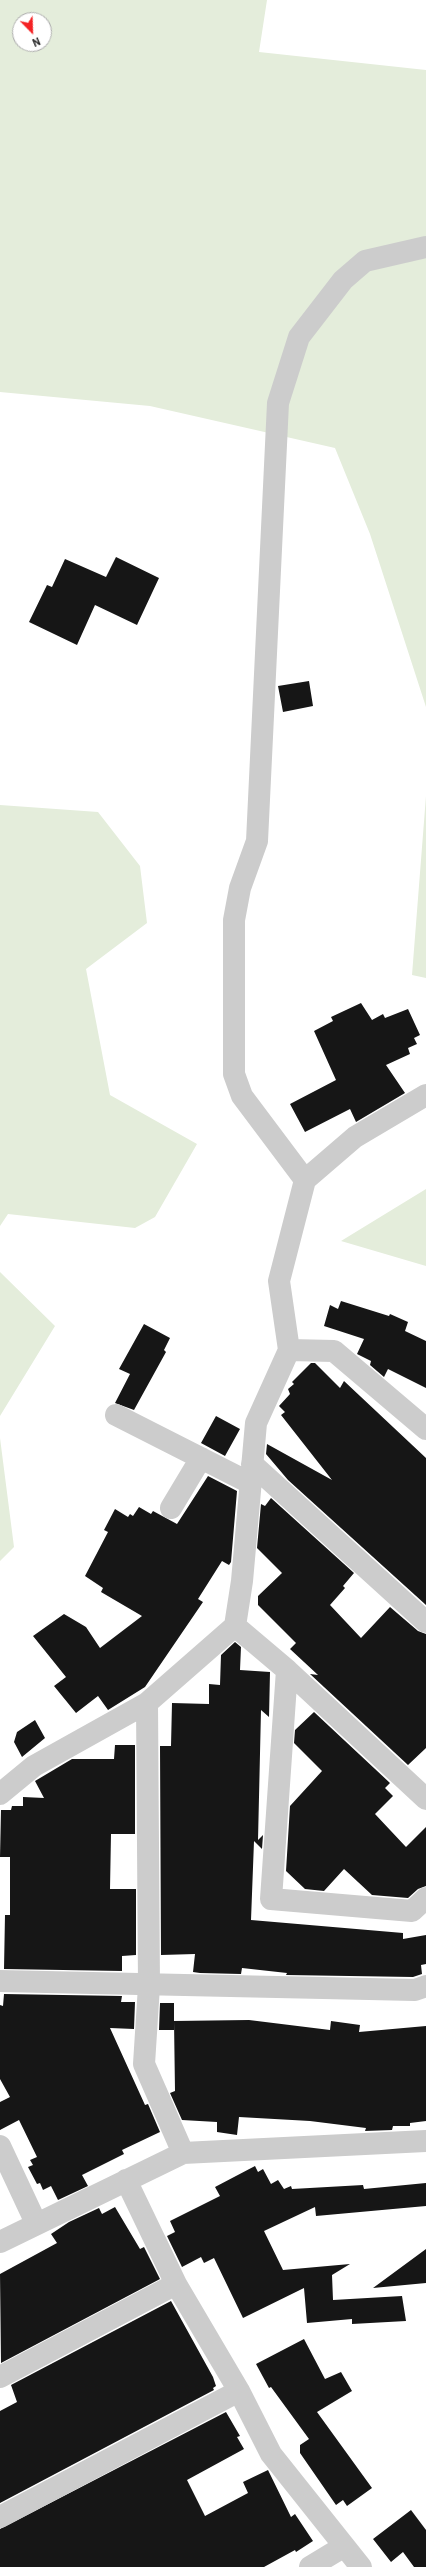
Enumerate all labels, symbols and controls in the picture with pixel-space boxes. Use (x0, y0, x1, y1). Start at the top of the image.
north arrow (12, 12, 52, 52)
text: N (31, 35, 42, 50)

